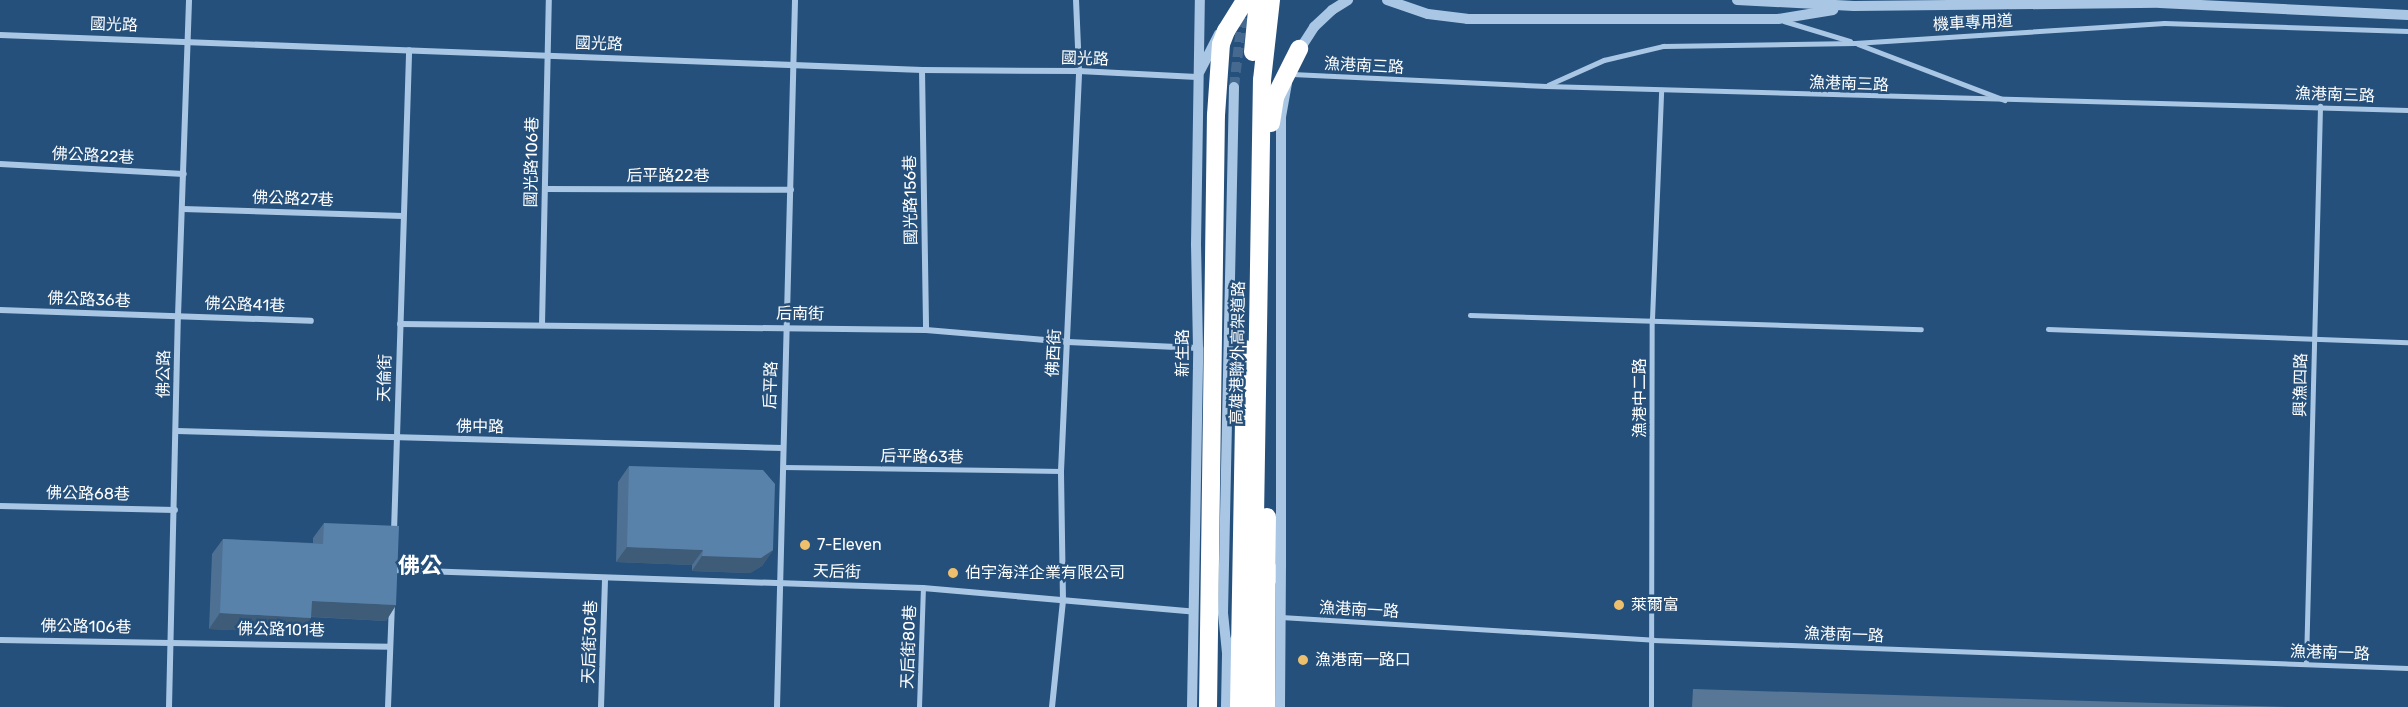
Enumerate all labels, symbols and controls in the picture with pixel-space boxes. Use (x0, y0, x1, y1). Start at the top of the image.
street label: 機車專用道 (1933, 11, 2013, 35)
street label: 國光路 (90, 15, 138, 35)
street label: 國光路 (575, 34, 623, 54)
street label: 國光路 (1061, 49, 1109, 69)
street label: 漁港南三路 (1324, 54, 1404, 78)
street label: 漁港南三路 (1809, 73, 1889, 95)
street label: 漁港南三路 (2295, 84, 2375, 106)
street label: 國光路106巷 (522, 117, 542, 207)
street label: 佛公路22巷 (51, 144, 135, 168)
street label: 國光路156巷 (901, 155, 921, 245)
street label: 后平路22巷 (627, 166, 709, 186)
street label: 佛公路27巷 (252, 188, 334, 210)
street label: 高雄港聯外高架道路 (1227, 281, 1249, 425)
street label: 佛公路36巷 (47, 289, 131, 311)
street label: 佛公路41巷 (204, 294, 286, 316)
street label: 后南街 (776, 304, 824, 324)
street label: 佛西街 (1043, 329, 1065, 377)
street label: 新生路 (1173, 329, 1193, 377)
street label: 佛公路 (154, 350, 174, 398)
street label: 興漁四路 (2291, 353, 2311, 417)
street label: 天倫街 (375, 354, 395, 402)
street label: 漁港中二路 (1630, 358, 1650, 438)
street label: 后平路 (761, 361, 781, 409)
street label: 佛中路 (456, 417, 504, 437)
street label: 后平路63巷 (880, 447, 964, 467)
street label: 佛公路68巷 (46, 484, 130, 504)
place label: 7-Eleven (817, 535, 882, 555)
marker: 7-Eleven (798, 538, 812, 552)
district label: 佛公 (398, 553, 442, 579)
street label: 天后街 (813, 562, 861, 582)
place label: 伯宇海洋企業有限公司 (965, 563, 1125, 583)
marker: 伯宇海洋企業有限公司 (946, 566, 960, 580)
place label: 萊爾富 (1631, 595, 1679, 615)
street label: 漁港南一路 (1319, 598, 1399, 622)
marker: 萊爾富 (1612, 598, 1626, 612)
street label: 天后街30巷 (579, 600, 601, 684)
street label: 天后街80巷 (898, 605, 920, 689)
street label: 佛公路106巷 (41, 617, 131, 637)
street label: 佛公路101巷 (237, 620, 325, 640)
street label: 漁港南一路 (1804, 624, 1884, 646)
street label: 漁港南一路 (2290, 642, 2370, 664)
place label: 漁港南一路口 (1315, 650, 1411, 670)
marker: 漁港南一路口 (1296, 653, 1310, 667)

